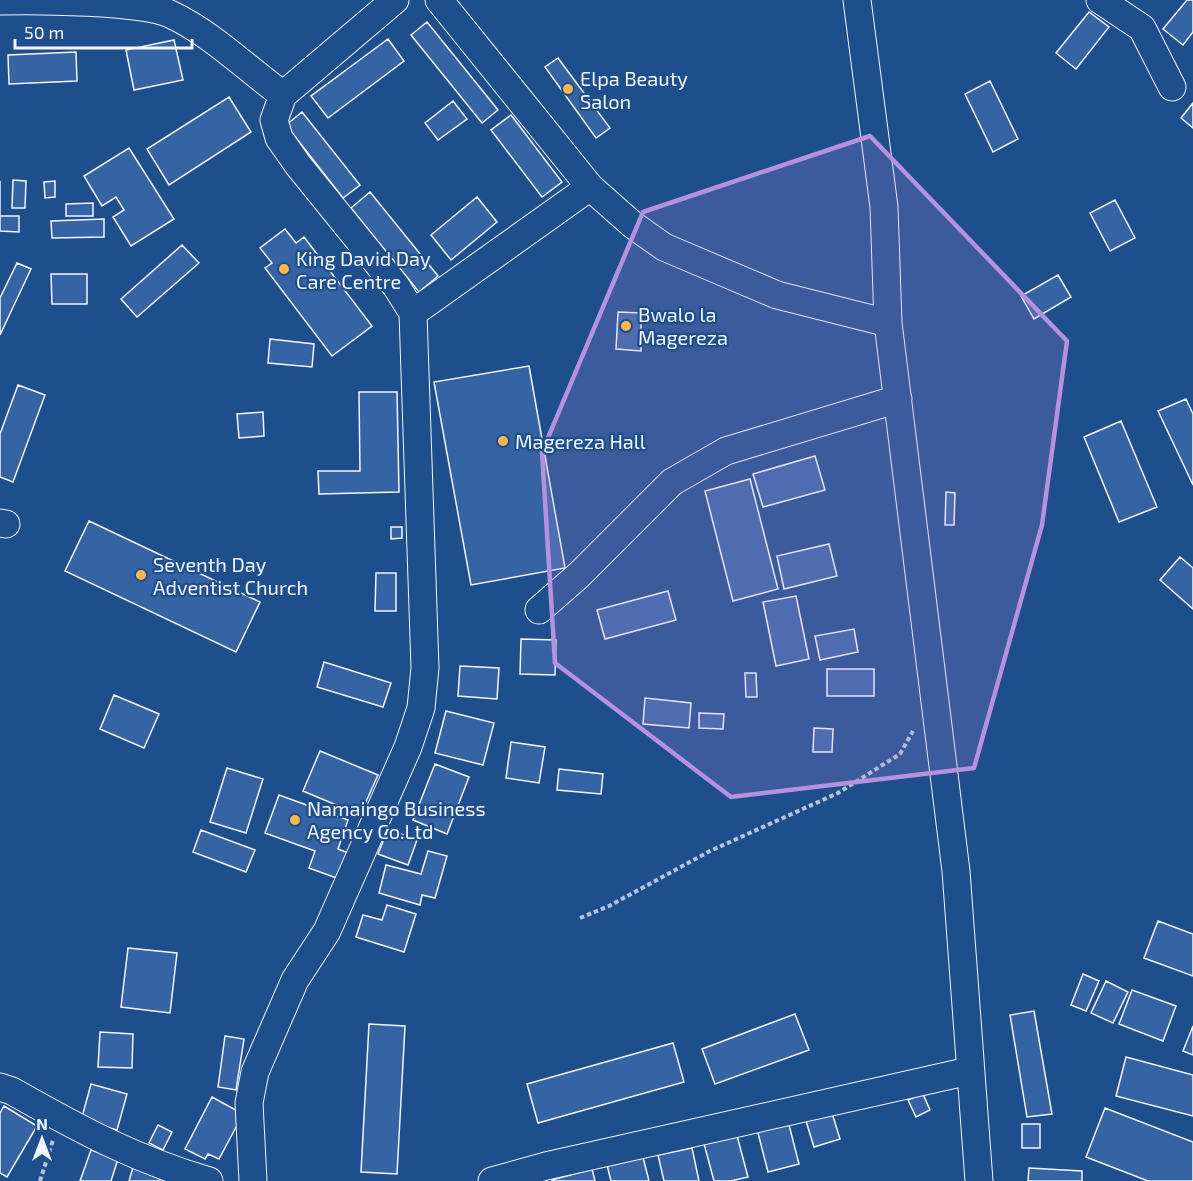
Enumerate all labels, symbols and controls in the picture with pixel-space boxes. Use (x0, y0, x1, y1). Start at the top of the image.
scale bar (15, 12, 192, 50)
text: 50 m (24, 21, 64, 43)
place label: Elpa Beauty Salon (580, 66, 688, 113)
marker: Elpa Beauty Salon (561, 82, 575, 96)
place label: King David Day Care Centre (296, 246, 431, 293)
marker: King David Day Care Centre (277, 262, 291, 276)
place label: Bwalo la Magereza (638, 302, 728, 349)
marker: Bwalo la Magereza (619, 319, 633, 333)
place label: Magereza Hall (515, 429, 646, 453)
marker: Magereza Hall (496, 434, 510, 448)
place label: Seventh Day Adventist Church (153, 552, 308, 599)
marker: Seventh Day Adventist Church (134, 568, 148, 582)
place label: Namaingo Business Agency Co.Ltd (307, 796, 486, 843)
marker: Namaingo Business Agency Co.Ltd (288, 813, 302, 827)
north arrow (12, 1109, 72, 1169)
text: N (36, 1114, 48, 1133)

